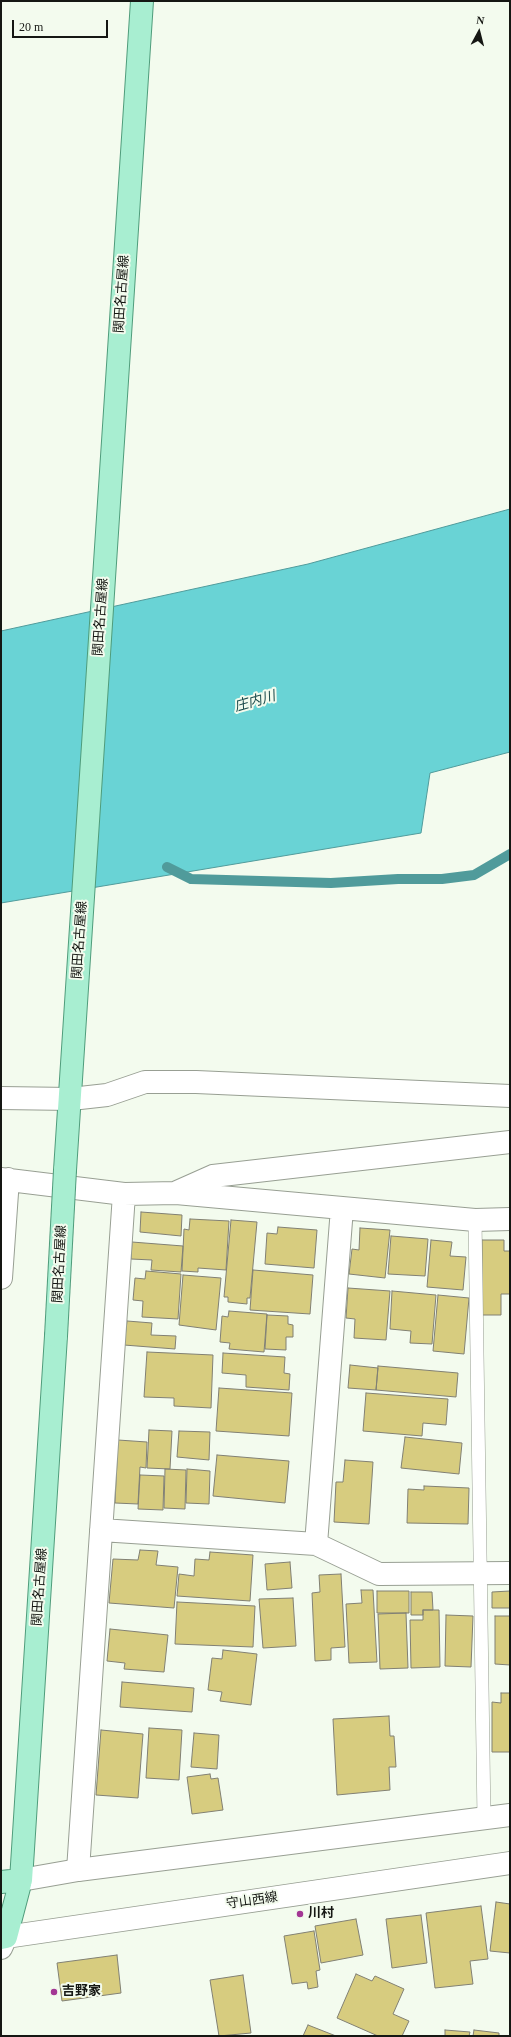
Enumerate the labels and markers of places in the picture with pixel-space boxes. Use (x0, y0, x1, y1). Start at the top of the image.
place label: 川村 (308, 1906, 334, 1922)
marker: 川村 (295, 1909, 305, 1919)
place label: 吉野家 (62, 1984, 101, 2000)
marker: 吉野家 (49, 1987, 59, 1997)

